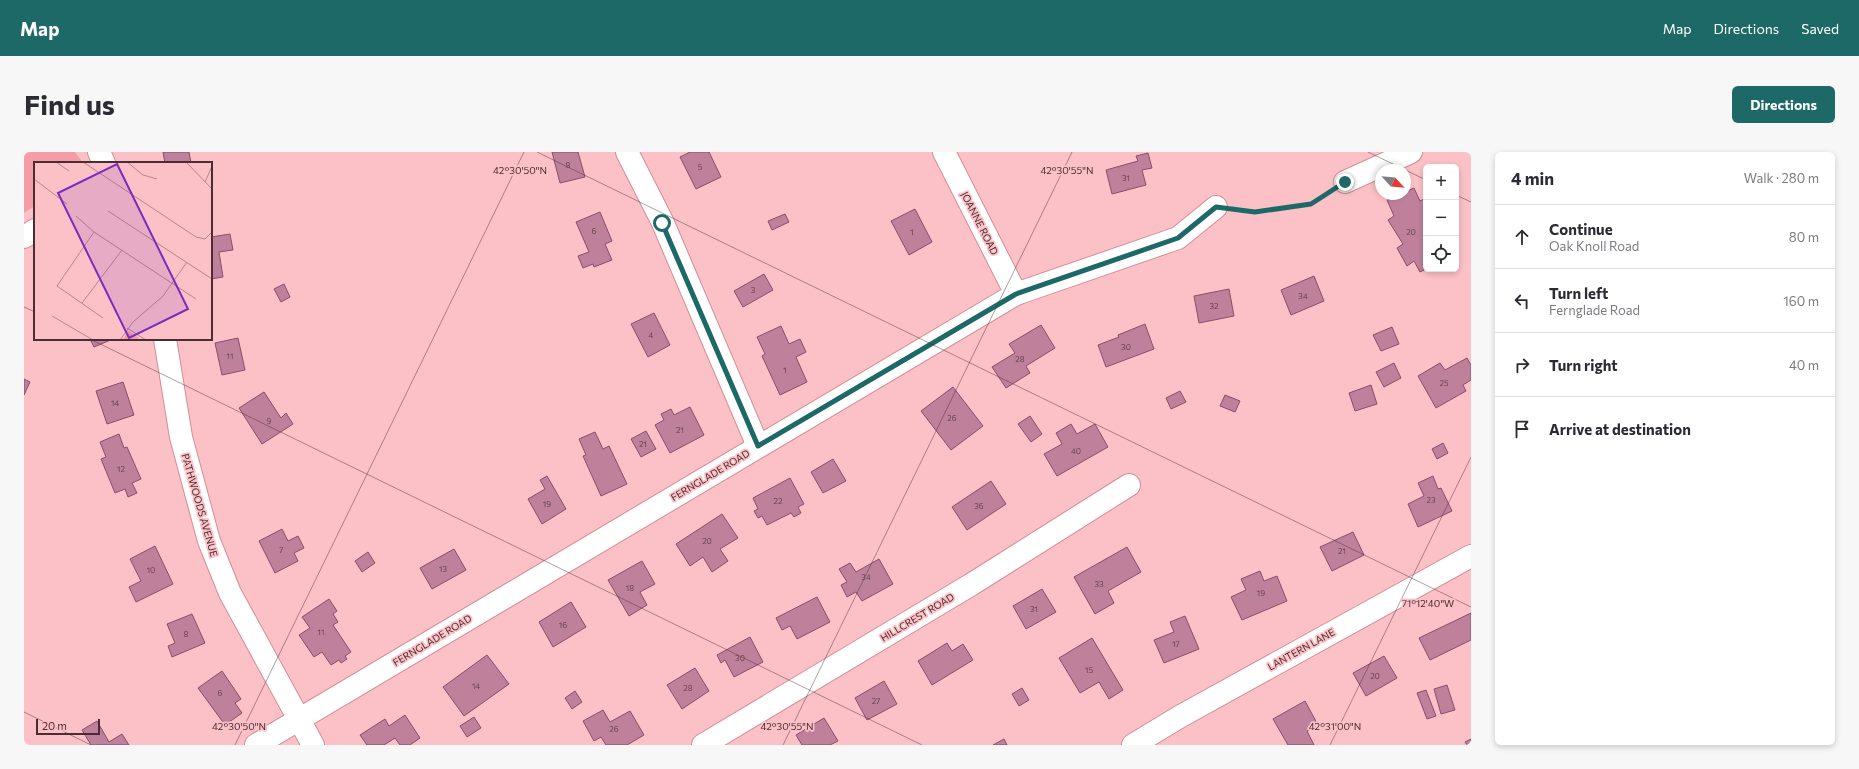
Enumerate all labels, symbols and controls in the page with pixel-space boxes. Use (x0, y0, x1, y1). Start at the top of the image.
text: Map (20, 17, 59, 40)
text: Map (1663, 20, 1692, 37)
text: Directions (1714, 20, 1779, 37)
text: Saved (1801, 20, 1839, 37)
button: Directions (1732, 86, 1835, 123)
text: Find us (24, 87, 115, 121)
house number: 8 (566, 160, 571, 170)
inset map (34, 162, 212, 340)
house number: 5 (698, 162, 703, 172)
text: 42°30'50"N (493, 164, 547, 176)
text: 42°30'55"N (1040, 164, 1094, 176)
north arrow (1375, 164, 1411, 200)
map controls (1423, 164, 1459, 272)
button: + (1423, 164, 1459, 200)
text: 4 min (1511, 168, 1554, 189)
text: Walk · 280 m (1744, 170, 1819, 186)
house number: 31 (1122, 173, 1130, 183)
route end (1336, 173, 1354, 191)
street label: JOANNE ROAD (959, 189, 1001, 257)
button: − (1423, 200, 1459, 236)
route start (653, 214, 671, 232)
text: Continue (1549, 220, 1613, 238)
house number: 6 (592, 226, 597, 236)
icon: ahead (1511, 226, 1533, 248)
house number: 1 (910, 227, 914, 237)
house number: 20 (1406, 227, 1416, 237)
text: 80 m (1789, 229, 1819, 245)
button: locate (1423, 236, 1459, 272)
text: Oak Knoll Road (1549, 238, 1639, 254)
text: Turn left (1549, 284, 1608, 302)
house number: 3 (751, 285, 756, 295)
icon: left (1511, 290, 1533, 312)
house number: 34 (1298, 291, 1308, 301)
text: 160 m (1783, 293, 1819, 309)
house number: 32 (1210, 301, 1219, 311)
text: Fernglade Road (1549, 302, 1640, 318)
house number: 4 (649, 330, 654, 340)
house number: 30 (1121, 342, 1131, 352)
house number: 11 (227, 351, 233, 361)
house number: 28 (1015, 354, 1025, 364)
icon: right (1511, 354, 1533, 376)
text: Turn right (1549, 356, 1618, 374)
text: 40 m (1789, 357, 1819, 373)
house number: 1 (783, 365, 787, 375)
house number: 25 (1439, 378, 1449, 388)
house number: 14 (111, 398, 119, 408)
house number: 26 (947, 413, 957, 423)
house number: 9 (267, 416, 272, 426)
icon: arrive (1511, 418, 1533, 440)
text: Arrive at destination (1549, 420, 1691, 438)
house number: 21 (676, 425, 684, 435)
house number: 21 (639, 439, 647, 449)
house number: 40 (1071, 446, 1081, 456)
street label: FERNGLADE ROAD (668, 447, 752, 503)
street label: PATHWOODS AVENUE (179, 452, 221, 558)
house number: 12 (117, 464, 125, 474)
house number: 23 (1427, 495, 1436, 505)
house number: 22 (774, 496, 783, 506)
house number: 19 (543, 499, 551, 509)
house number: 36 (974, 501, 984, 511)
house number: 20 (702, 536, 712, 546)
house number: 7 (279, 545, 283, 555)
house number: 21 (1338, 546, 1346, 556)
house number: 13 (439, 564, 447, 574)
house number: 10 (147, 565, 155, 575)
house number: 34 (861, 572, 871, 582)
house number: 33 (1094, 579, 1104, 589)
house number: 18 (626, 583, 634, 593)
house number: 19 (1257, 588, 1265, 598)
street label: HILLCREST ROAD (878, 590, 956, 644)
text: 71°12'40"W (1402, 597, 1454, 609)
house number: 31 (1030, 604, 1038, 614)
street label: FERNGLADE ROAD (390, 612, 474, 668)
house number: 16 (559, 620, 567, 630)
street label: LANTERN LANE (1265, 626, 1337, 672)
house number: 11 (318, 627, 324, 637)
house number: 8 (184, 629, 189, 639)
house number: 17 (1172, 639, 1180, 649)
house number: 30 (735, 653, 745, 663)
house number: 15 (1085, 665, 1093, 675)
house number: 20 (1370, 671, 1380, 681)
house number: 14 (472, 681, 480, 691)
house number: 28 (683, 683, 693, 693)
house number: 6 (218, 688, 223, 698)
house number: 27 (872, 696, 880, 706)
scale bar (36, 717, 100, 736)
text: 20 m (42, 719, 67, 732)
text: 42°30'50"N (212, 720, 266, 732)
text: 42°30'55"N (760, 720, 814, 732)
text: 42°31'00"N (1309, 720, 1361, 732)
house number: 26 (609, 724, 619, 734)

